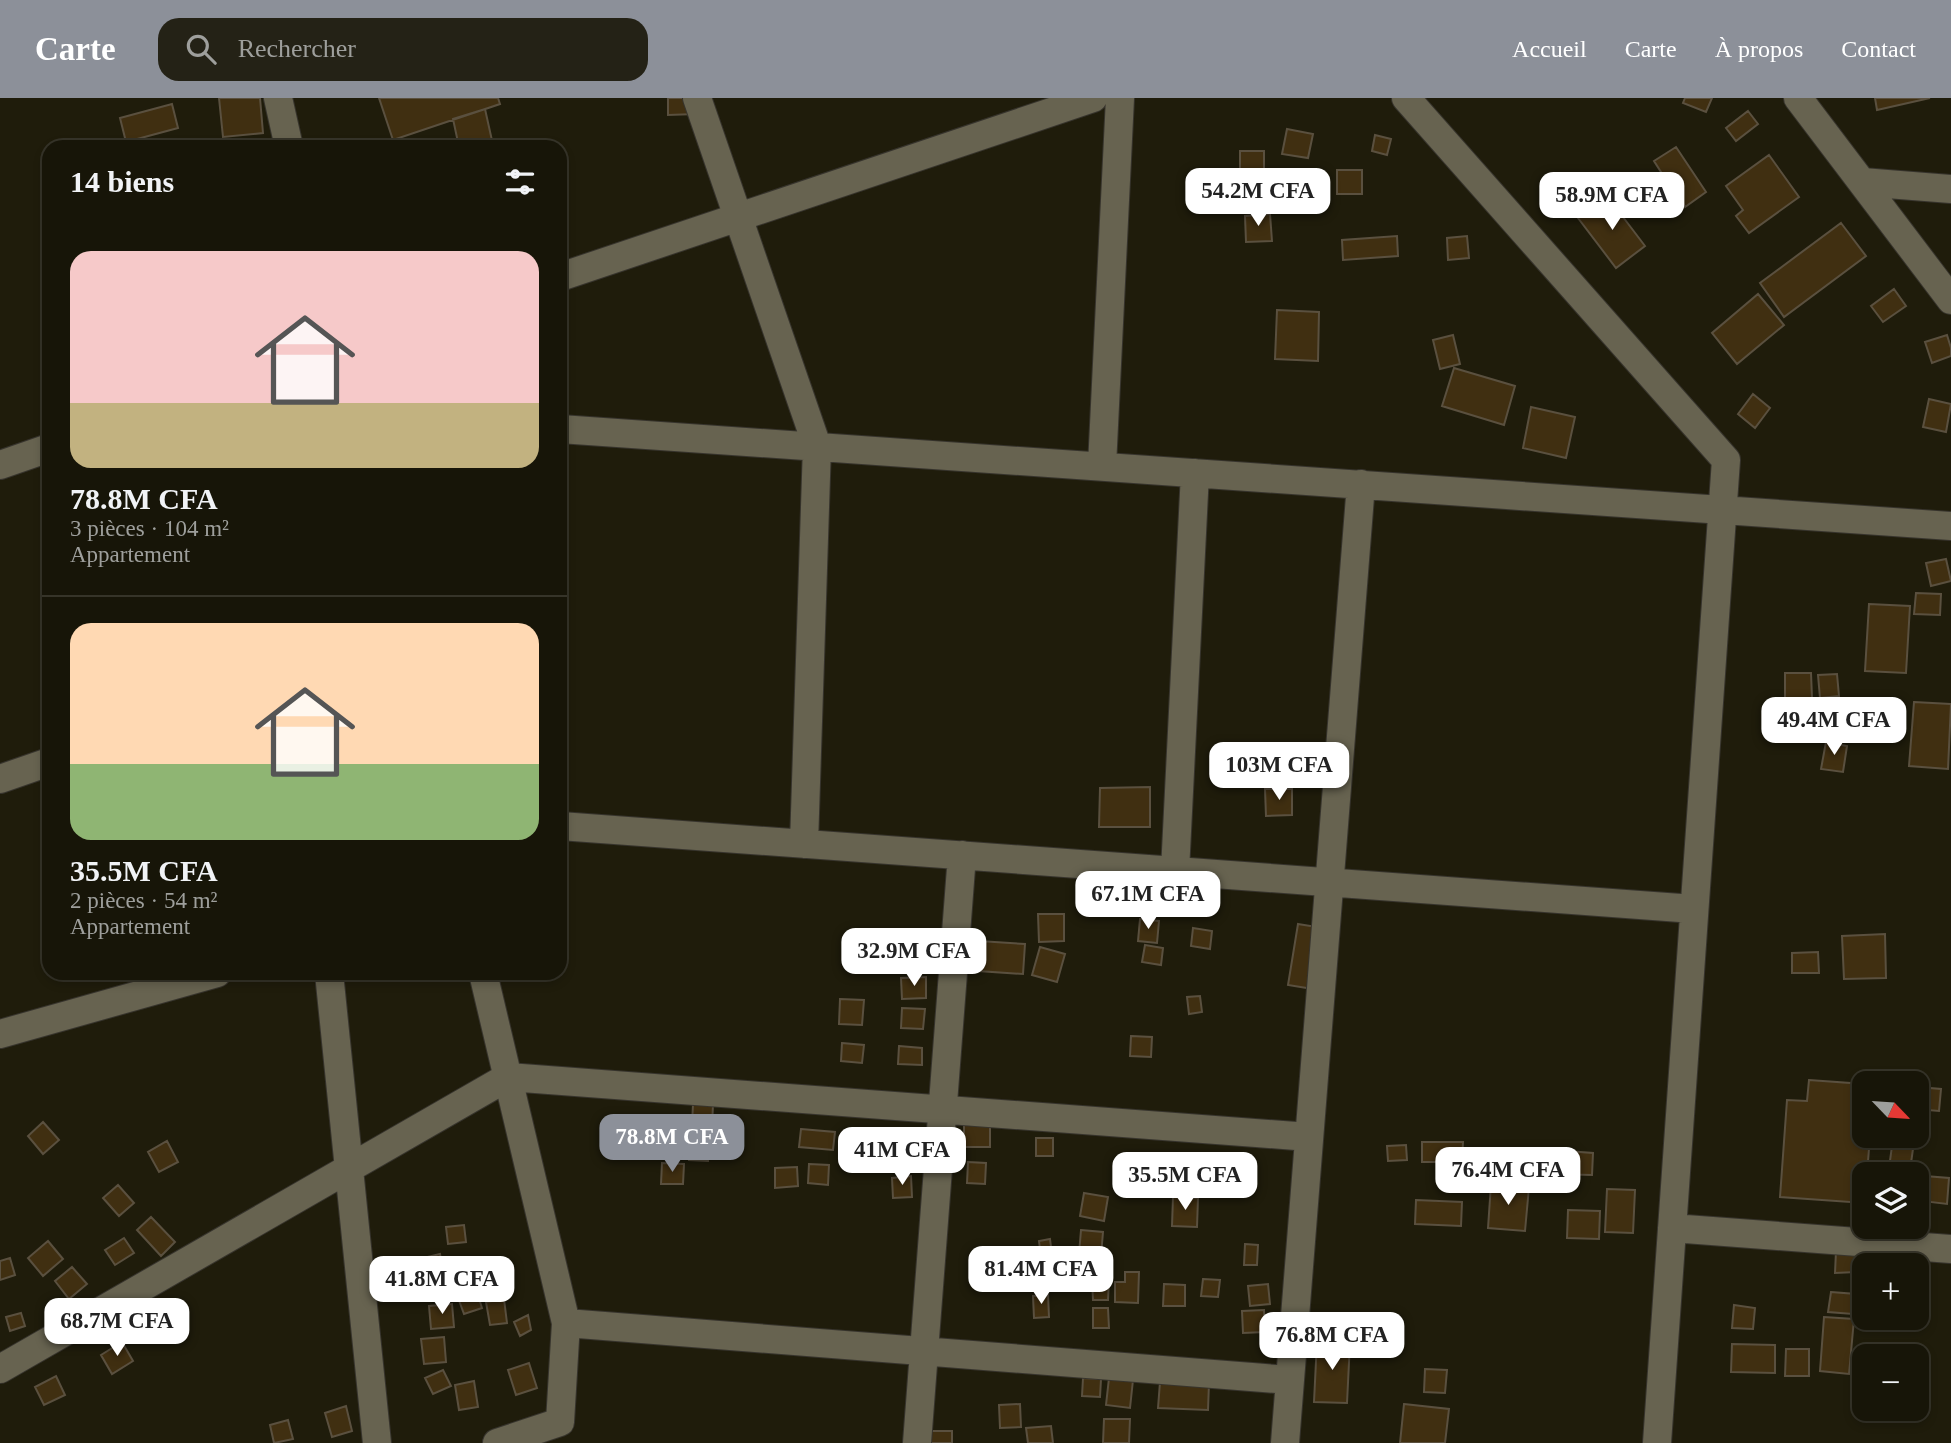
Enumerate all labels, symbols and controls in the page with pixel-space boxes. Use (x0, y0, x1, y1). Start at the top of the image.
search box (158, 18, 648, 81)
icon: search (182, 30, 220, 68)
text: Carte (35, 31, 116, 67)
text: Rechercher (238, 34, 356, 63)
text: Accueil (1512, 36, 1587, 62)
text: Carte (1625, 36, 1677, 62)
text: À propos (1715, 36, 1803, 62)
text: Contact (1841, 36, 1916, 62)
icon: filters (501, 163, 539, 201)
text: 14 biens (70, 165, 174, 198)
pin: 54.2M CFA (1178, 169, 1338, 228)
pin: 58.9M CFA (1532, 172, 1692, 232)
text: 54.2M CFA (1201, 178, 1315, 203)
text: 58.9M CFA (1555, 182, 1669, 207)
icon: home (242, 297, 368, 423)
text: 78.8M CFA (70, 482, 218, 515)
text: 3 pièces · 104 m² (70, 516, 229, 541)
text: Appartement (70, 542, 190, 567)
icon: home (242, 669, 368, 795)
pin: 49.4M CFA (1754, 698, 1914, 757)
text: 49.4M CFA (1777, 707, 1891, 732)
pin: 103M CFA (1207, 742, 1351, 802)
text: 103M CFA (1225, 752, 1333, 777)
text: 35.5M CFA (70, 854, 218, 887)
pin: 67.1M CFA (1068, 872, 1228, 931)
text: 67.1M CFA (1091, 881, 1205, 906)
text: 2 pièces · 54 m² (70, 888, 217, 913)
text: Appartement (70, 914, 190, 939)
pin: 32.9M CFA (834, 928, 994, 988)
text: 32.9M CFA (857, 938, 971, 963)
north arrow (1852, 1071, 1928, 1148)
map controls (1852, 1071, 1929, 1421)
pin: 78.8M CFA (592, 1114, 752, 1174)
text: 78.8M CFA (615, 1124, 729, 1149)
pin: 41M CFA (837, 1128, 967, 1187)
text: 41M CFA (854, 1137, 950, 1162)
pin: 76.4M CFA (1428, 1148, 1588, 1207)
pin: 35.5M CFA (1105, 1152, 1265, 1212)
text: 76.4M CFA (1451, 1157, 1565, 1182)
text: 35.5M CFA (1128, 1162, 1242, 1187)
button: layers (1852, 1162, 1929, 1239)
pin: 81.4M CFA (961, 1246, 1121, 1306)
button: + (1852, 1253, 1929, 1330)
pin: 41.8M CFA (362, 1256, 522, 1316)
text: 81.4M CFA (984, 1256, 1098, 1281)
text: 41.8M CFA (385, 1266, 499, 1291)
pin: 68.7M CFA (37, 1298, 197, 1358)
text: 68.7M CFA (60, 1308, 174, 1333)
pin: 76.8M CFA (1252, 1312, 1412, 1372)
text: 76.8M CFA (1275, 1322, 1389, 1347)
button: − (1852, 1344, 1929, 1421)

